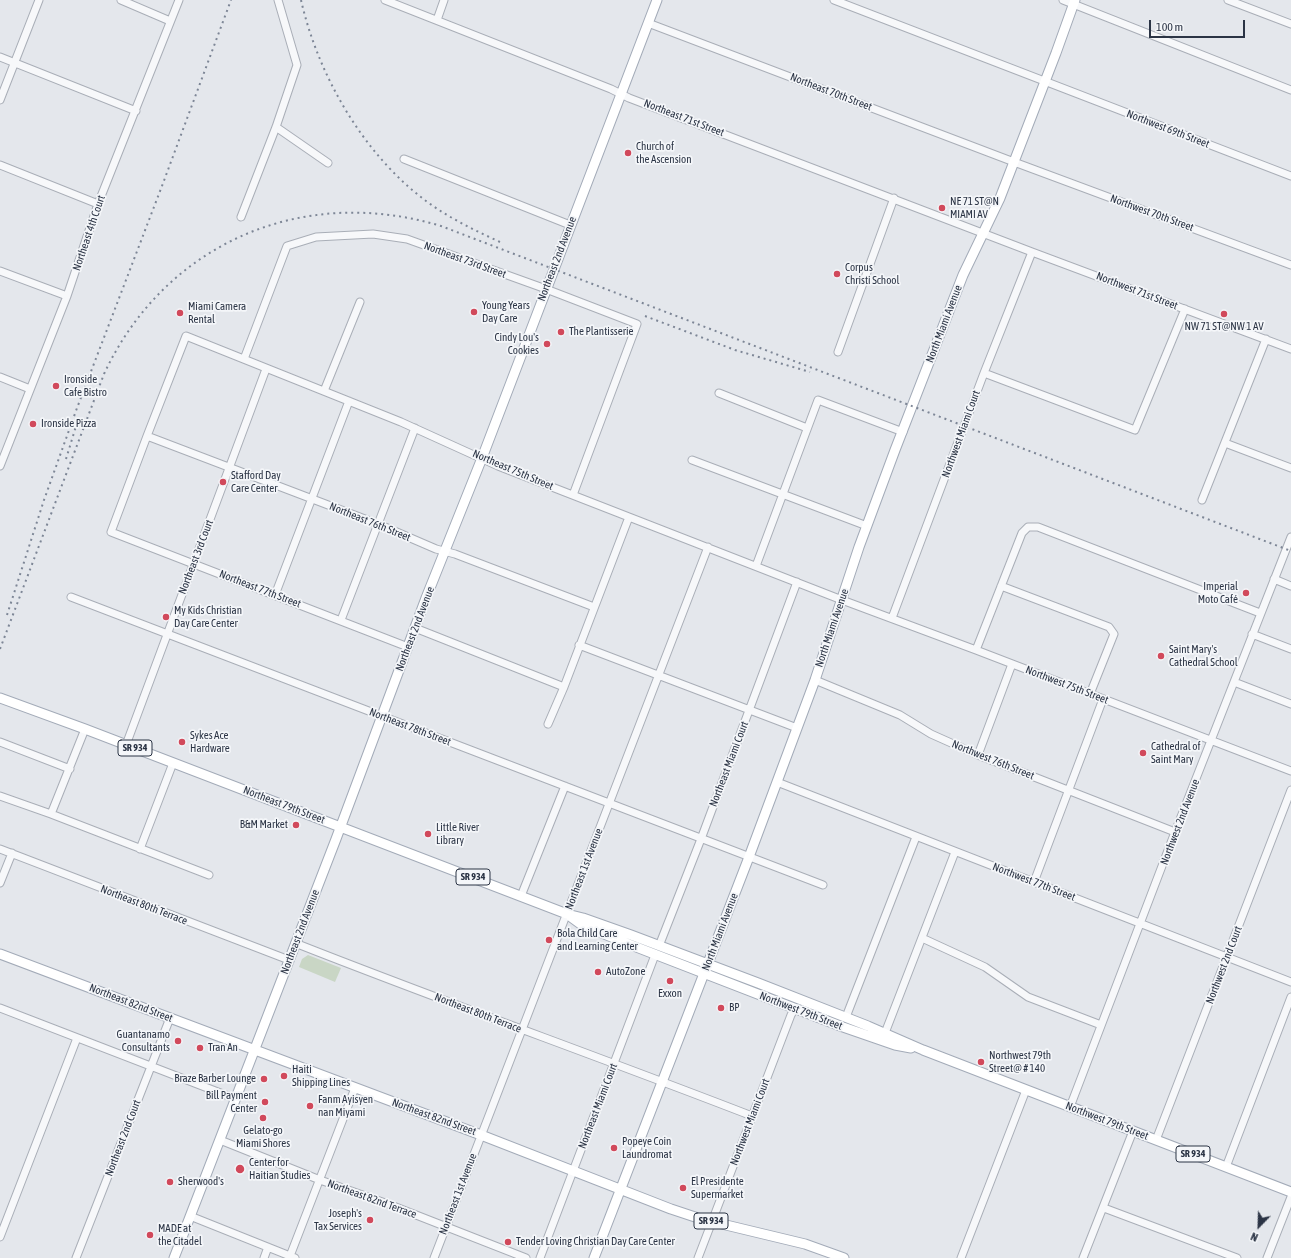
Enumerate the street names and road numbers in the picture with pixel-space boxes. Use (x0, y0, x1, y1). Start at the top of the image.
street label: Northeast 70th Street (788, 70, 874, 114)
street label: Northeast 71st Street (642, 97, 726, 139)
street label: Northwest 69th Street (1125, 107, 1211, 151)
street label: Northwest 70th Street (1108, 192, 1196, 234)
street label: Northeast 4th Court (70, 194, 108, 272)
street label: Northeast 2nd Avenue (535, 215, 579, 303)
street label: Northeast 73rd Street (422, 239, 508, 281)
street label: Northwest 71st Street (1094, 269, 1180, 313)
street label: North Miami Avenue (923, 283, 965, 365)
street label: Northwest Miami Court (939, 389, 983, 479)
street label: Northeast 75th Street (471, 447, 555, 493)
street label: Northeast 76th Street (327, 500, 413, 544)
street label: Northeast 3rd Court (176, 518, 216, 596)
street label: Northeast 77th Street (217, 567, 303, 611)
street label: Northeast 2nd Avenue (393, 585, 437, 673)
street label: North Miami Avenue (812, 587, 852, 669)
street label: Northwest 75th Street (1024, 663, 1110, 707)
street label: Northeast 78th Street (367, 705, 453, 749)
street label: Northeast Miami Court (707, 719, 751, 809)
street label: Northwest 76th Street (950, 737, 1036, 783)
road number: SR 934 (118, 740, 152, 756)
street label: Northwest 2nd Avenue (1158, 777, 1202, 867)
street label: Northeast 79th Street (241, 783, 327, 827)
street label: Northeast 1st Avenue (562, 826, 606, 912)
street label: Northwest 77th Street (991, 860, 1077, 904)
road number: SR 934 (456, 869, 490, 885)
street label: Northeast 80th Terrace (99, 882, 189, 928)
street label: Northeast 2nd Avenue (278, 888, 322, 976)
street label: North Miami Avenue (699, 891, 741, 973)
street label: Northwest 2nd Court (1203, 924, 1245, 1006)
street label: Northeast 82nd Street (87, 981, 175, 1025)
street label: Northwest 79th Street (758, 989, 844, 1033)
street label: Northeast 80th Terrace (433, 990, 523, 1036)
street label: Northeast Miami Court (576, 1061, 620, 1151)
street label: Northwest Miami Court (727, 1077, 773, 1167)
street label: Northeast 82nd Street (390, 1096, 478, 1138)
street label: Northeast 2nd Court (102, 1098, 144, 1178)
street label: Northwest 79th Street (1064, 1099, 1150, 1143)
road number: SR 934 (1176, 1146, 1210, 1162)
street label: Northeast 1st Avenue (436, 1151, 480, 1237)
street label: Northeast 82nd Terrace (326, 1177, 418, 1221)
road number: SR 934 (694, 1213, 728, 1229)

